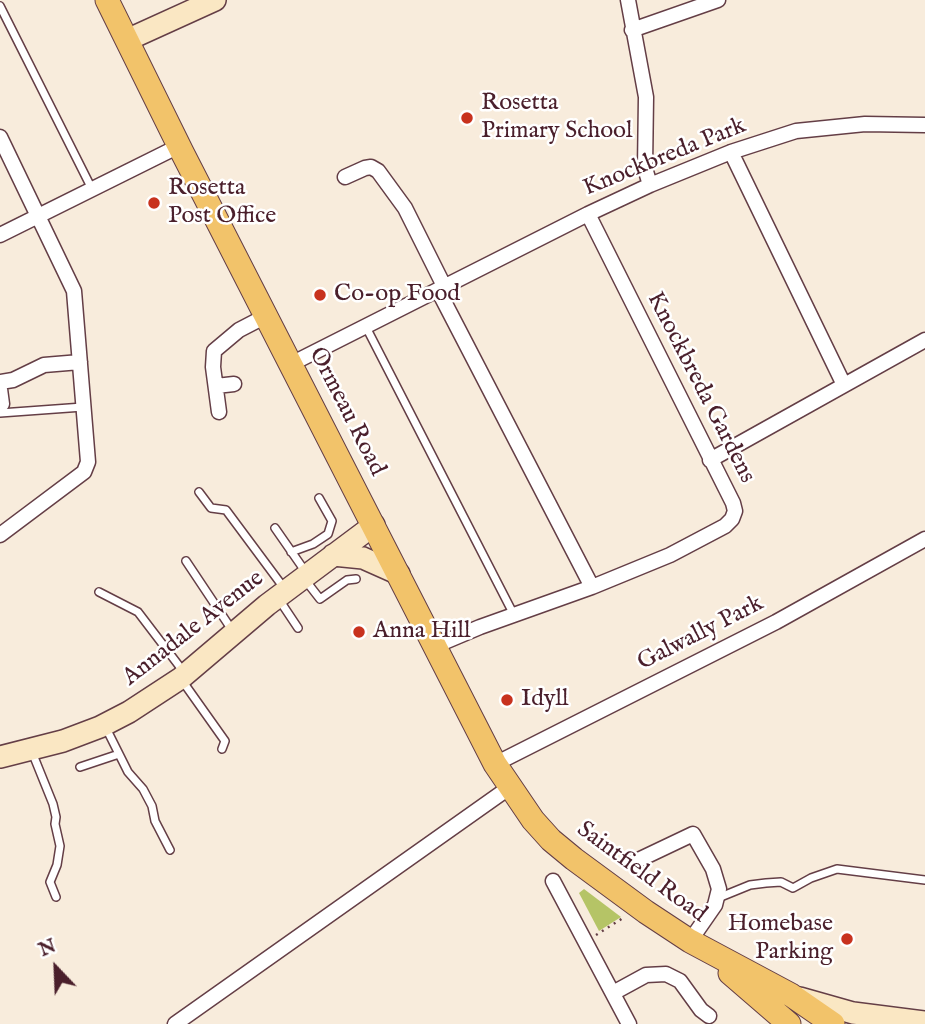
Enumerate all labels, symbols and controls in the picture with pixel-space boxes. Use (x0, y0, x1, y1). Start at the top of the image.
place label: Rosetta Primary School (481, 90, 633, 146)
marker: Rosetta Primary School (459, 110, 475, 126)
street label: Knockbreda Park (579, 112, 751, 204)
place label: Rosetta Post Office (168, 175, 276, 231)
marker: Rosetta Post Office (146, 195, 162, 211)
place label: Co-op Food (334, 281, 460, 309)
marker: Co-op Food (312, 287, 328, 303)
street label: Knockbreda Gardens (639, 288, 761, 488)
street label: Ormeau Road (301, 343, 391, 481)
street label: Annadale Avenue (118, 565, 270, 693)
street label: Galwally Park (633, 590, 769, 678)
place label: Anna Hill (373, 618, 471, 646)
marker: Anna Hill (351, 624, 367, 640)
place label: Idyll (521, 686, 569, 714)
marker: Idyll (499, 692, 515, 708)
street label: Saintfield Road (570, 816, 712, 930)
place label: Homebase Parking (728, 911, 833, 967)
marker: Homebase Parking (839, 931, 855, 947)
north arrow (21, 933, 91, 1003)
text: N (36, 934, 60, 963)

